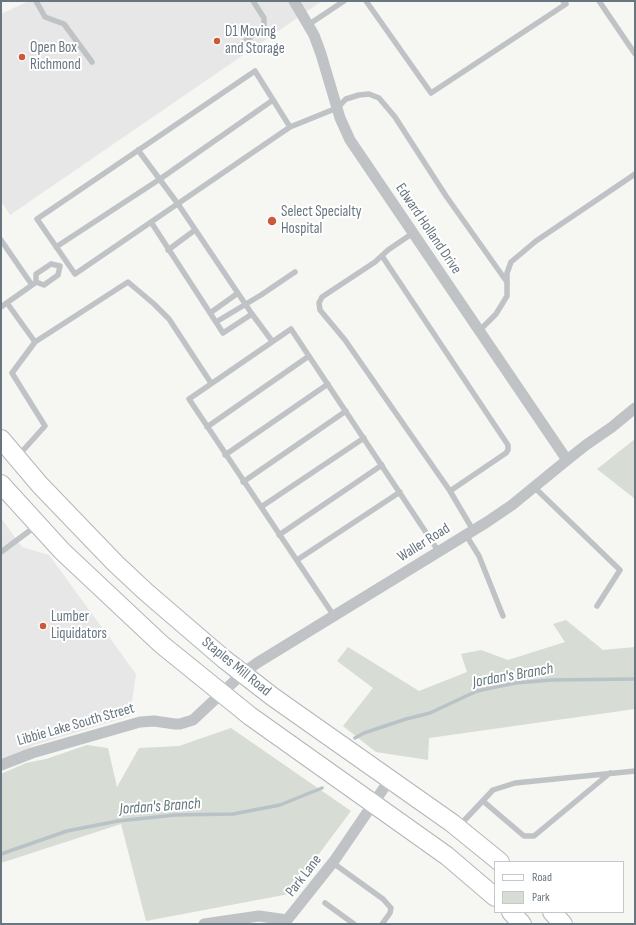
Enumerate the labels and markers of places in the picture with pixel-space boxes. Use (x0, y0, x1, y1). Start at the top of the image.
place label: D1 Moving and Storage (225, 23, 285, 58)
marker: D1 Moving and Storage (212, 36, 222, 46)
place label: Open Box Richmond (30, 39, 81, 74)
marker: Open Box Richmond (17, 52, 27, 62)
place label: Select Specialty Hospital (281, 203, 362, 238)
marker: Select Specialty Hospital (266, 215, 278, 227)
place label: Lumber Liquidators (51, 608, 107, 643)
marker: Lumber Liquidators (38, 621, 48, 631)

